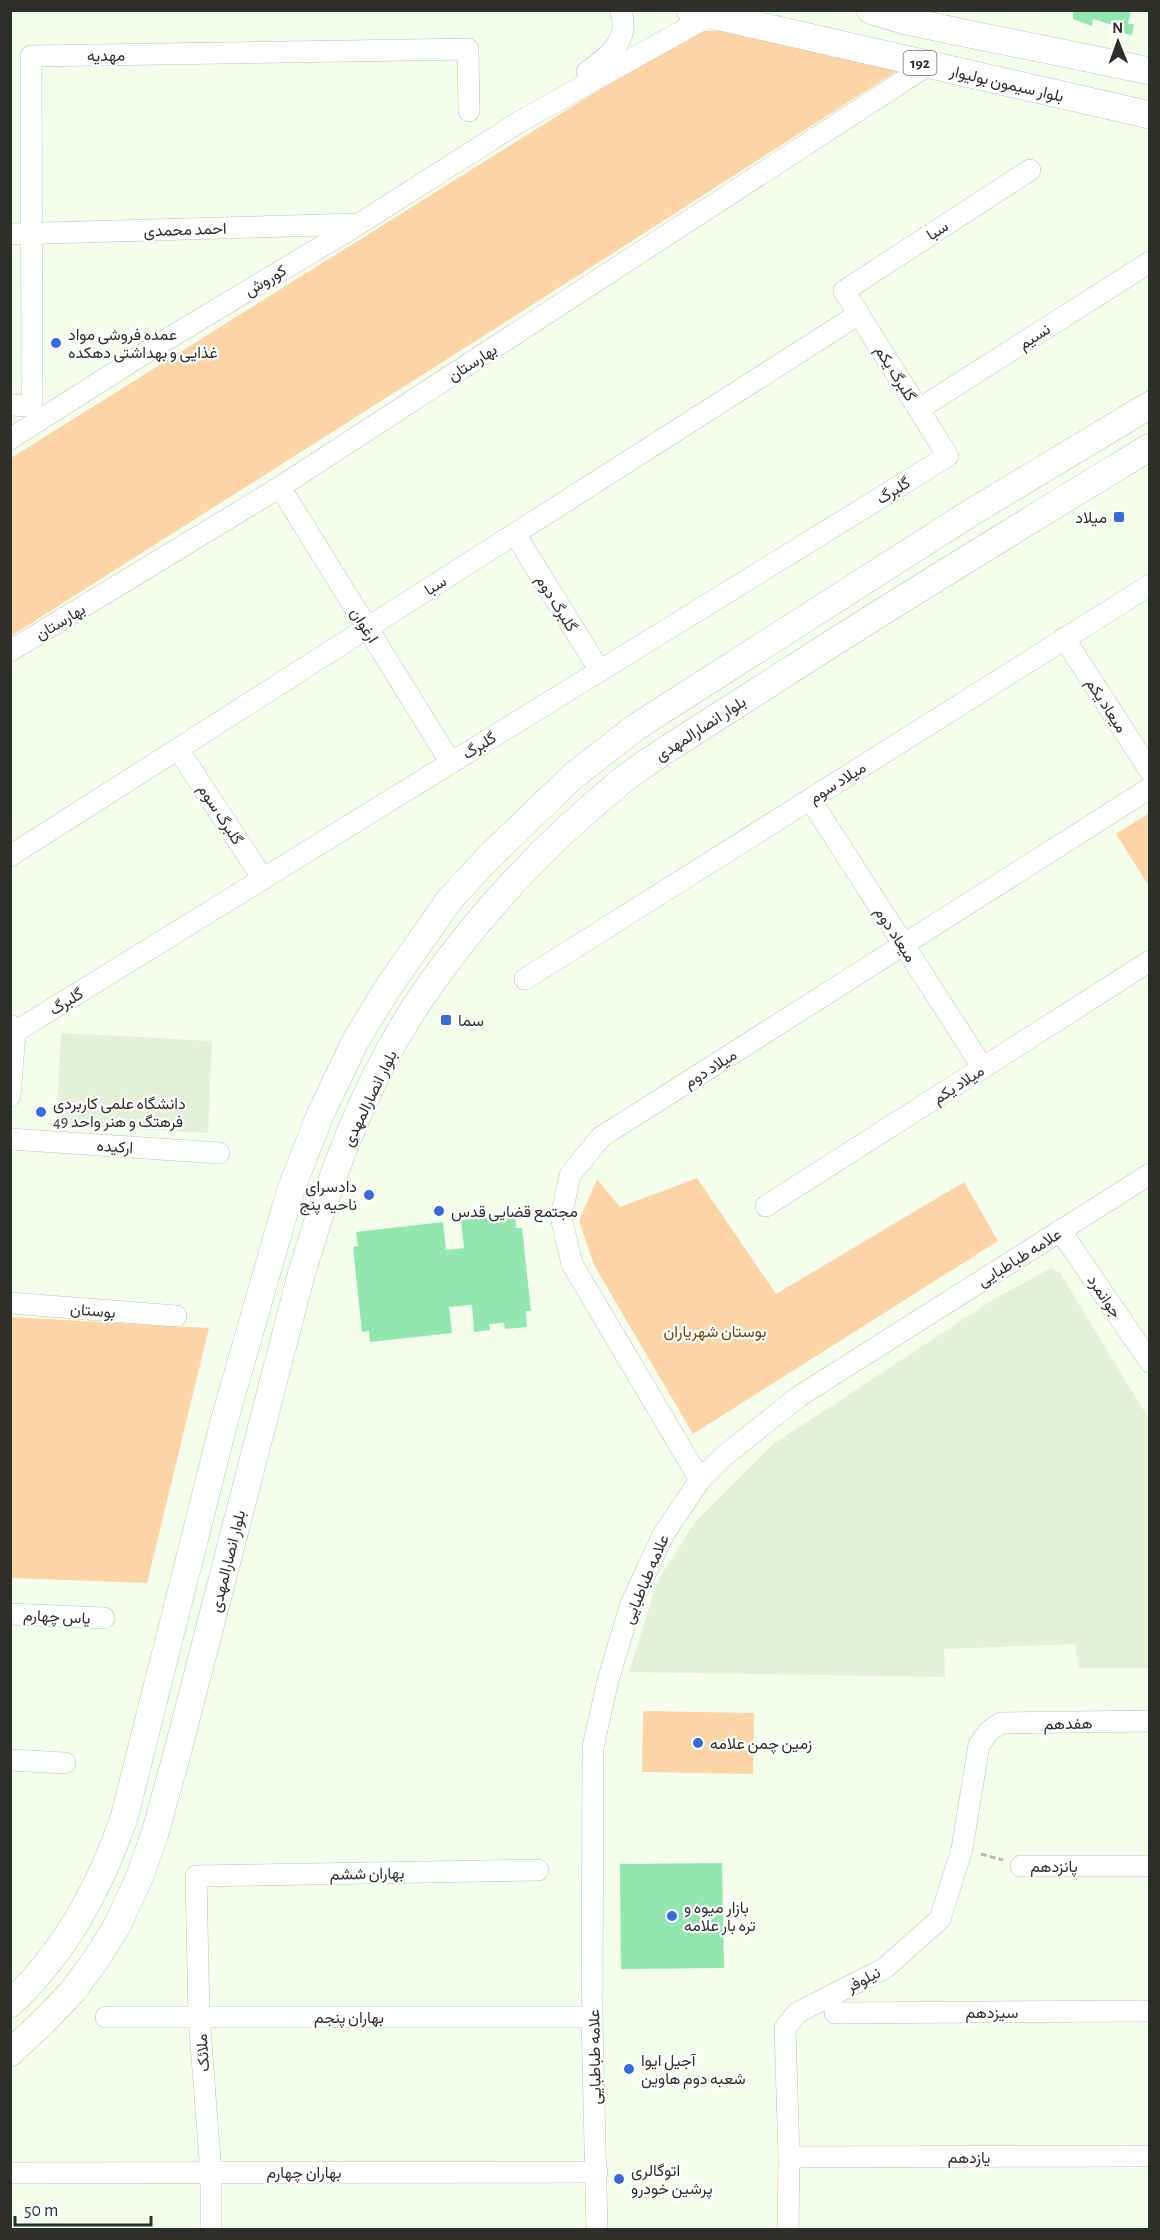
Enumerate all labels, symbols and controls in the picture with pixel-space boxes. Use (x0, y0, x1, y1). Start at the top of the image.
north arrow (1088, 12, 1148, 72)
text: N (1112, 20, 1123, 36)
street label: مهدیه (87, 48, 125, 66)
road number: 192 (904, 51, 936, 75)
street label: بلوار سیمون بولیوار (947, 63, 1065, 107)
street label: سبا (924, 218, 952, 244)
street label: احمد محمدی (143, 221, 227, 241)
street label: کوروش (242, 262, 290, 301)
street label: نسیم (1016, 321, 1054, 354)
place label: عمده فروشی مواد غذایی و بهداشتی دهکده (68, 327, 218, 363)
marker: عمده فروشی مواد غذایی و بهداشتی دهکده (49, 336, 63, 350)
street label: بهارستان (445, 341, 501, 386)
street label: گلبرگ یکم (870, 343, 918, 405)
street label: گلبرگ (874, 474, 914, 509)
place label: میلاد (1075, 510, 1107, 527)
marker: میلاد (1112, 510, 1126, 524)
street label: گلبرگ دوم (531, 572, 580, 636)
street label: سبا (422, 573, 450, 599)
street label: بهارستان (33, 601, 89, 645)
street label: ارغوان (346, 605, 381, 647)
street label: میعاد یکم (1081, 675, 1130, 737)
street label: بلوار انصارالمهدی (652, 694, 750, 766)
street label: گلبرگ (460, 729, 500, 764)
street label: میلاد سوم (806, 759, 870, 808)
street label: گلبرگ سوم (193, 782, 245, 849)
street label: میعاد دوم (870, 904, 919, 966)
street label: گلبرگ (47, 985, 87, 1020)
marker: سما (439, 1013, 453, 1027)
place label: سما (458, 1013, 484, 1029)
street label: میلاد دوم (681, 1047, 741, 1093)
street label: بلوار انصارالمهدی (340, 1048, 402, 1150)
street label: میلاد یکم (930, 1062, 988, 1109)
place label: دانشگاه علمی کاربردی فرهتگ و هنر واحد 49 (53, 1096, 186, 1132)
marker: دانشگاه علمی کاربردی فرهتگ و هنر واحد 49 (34, 1105, 48, 1119)
street label: ارکیده (96, 1138, 134, 1158)
place label: دادسرای ناحیه پنج (299, 1179, 357, 1216)
marker: دادسرای ناحیه پنج (362, 1188, 376, 1202)
marker: مجتمع قضایی قدس (432, 1204, 446, 1218)
place label: مجتمع قضایی قدس (451, 1204, 578, 1223)
street label: علامه طباطبایی (975, 1226, 1065, 1292)
street label: جوانمرد (1082, 1272, 1124, 1322)
street label: بوستان (69, 1301, 116, 1323)
park label: بوستان شهریاران (663, 1324, 767, 1342)
street label: بلوار انصارالمهدی (208, 1509, 250, 1614)
street label: علامه طباطبایی (620, 1532, 674, 1627)
street label: یاس چهارم (23, 1607, 91, 1630)
street label: هفدهم (1043, 1716, 1093, 1734)
marker: زمین چمن علامه (691, 1736, 705, 1750)
place label: زمین چمن علامه (710, 1736, 812, 1755)
street label: پانزدهم (1030, 1859, 1078, 1878)
street label: بهاران ششم (330, 1865, 405, 1885)
place label: بازار میوه و تره بار علامه (684, 1900, 756, 1936)
marker: بازار میوه و تره بار علامه (665, 1909, 679, 1923)
street label: نیلوفر (843, 1964, 884, 1998)
street label: سیزدهم (966, 2005, 1018, 2023)
street label: علامه طباطبایی (586, 2009, 606, 2105)
street label: بهاران پنجم (314, 2010, 384, 2029)
street label: ملائک (194, 2033, 212, 2073)
place label: آجیل ایوا شعبه دوم هاوین (641, 2053, 746, 2089)
marker: آجیل ایوا شعبه دوم هاوین (622, 2062, 636, 2076)
street label: یازدهم (948, 2150, 990, 2168)
place label: اتوگالری پرشین خودرو (631, 2163, 712, 2200)
street label: بهاران چهارم (266, 2165, 342, 2184)
marker: اتوگالری پرشین خودرو (612, 2172, 626, 2186)
scale bar (15, 2189, 152, 2227)
text: 50 m (24, 2202, 58, 2220)

